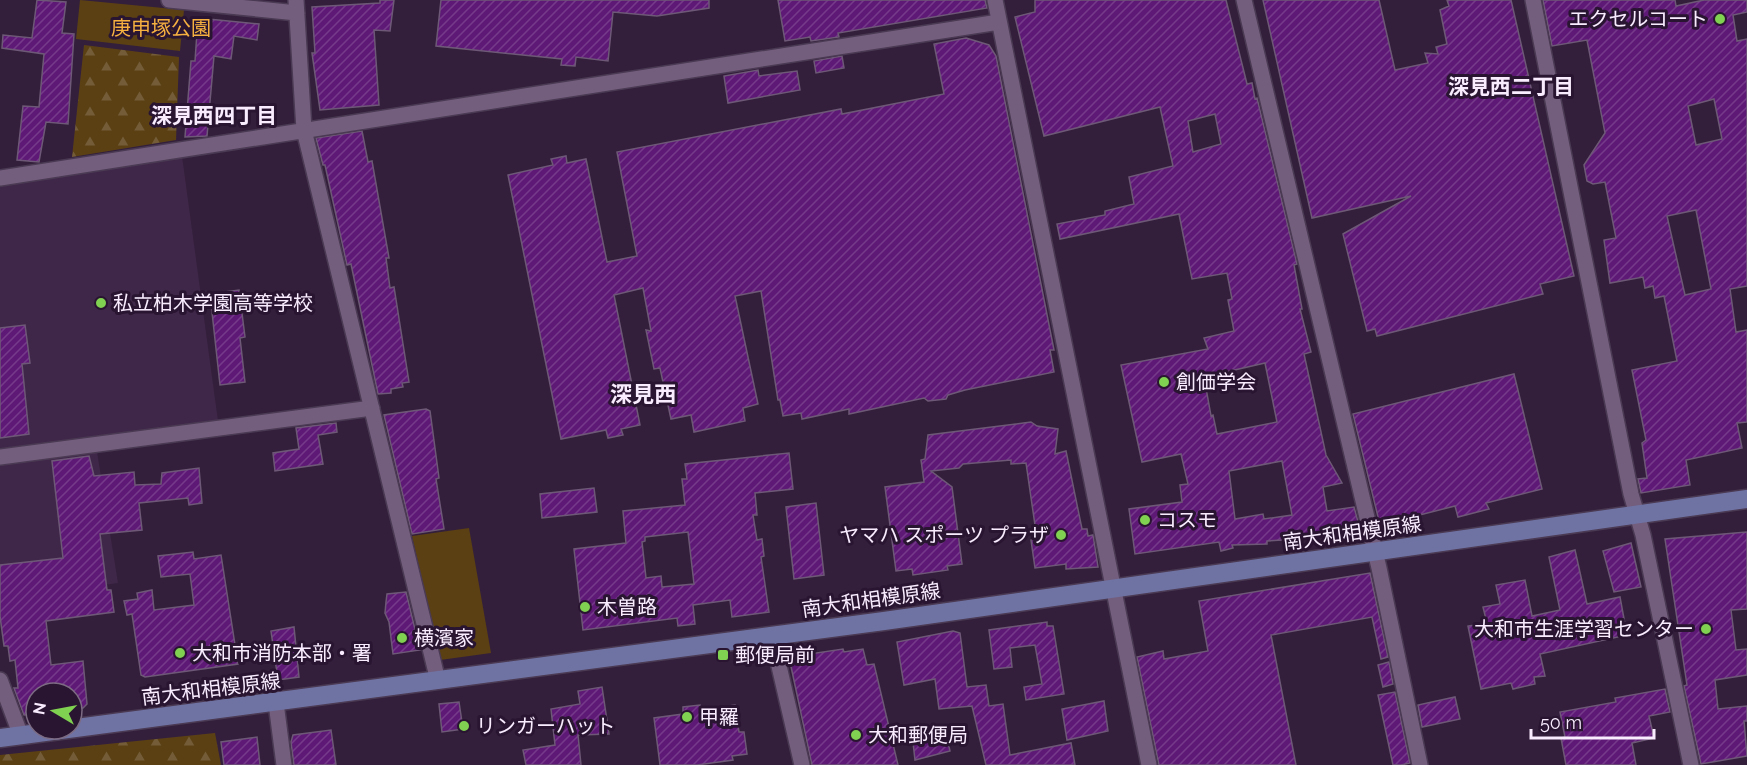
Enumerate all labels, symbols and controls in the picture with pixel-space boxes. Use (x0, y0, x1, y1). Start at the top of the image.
place label: エクセルコート (1568, 7, 1708, 31)
marker: エクセルコート (1713, 12, 1727, 26)
park label: 庚申塚公園 (111, 16, 211, 40)
district label: 深見西二丁目 (1448, 74, 1574, 99)
district label: 深見西四丁目 (151, 103, 277, 128)
place label: 私立柏木学園高等学校 (113, 291, 313, 315)
marker: 私立柏木学園高等学校 (94, 296, 108, 310)
place label: 創価学会 (1176, 370, 1256, 394)
marker: 創価学会 (1157, 375, 1171, 389)
district label: 深見西 (610, 381, 676, 407)
place label: コスモ (1157, 508, 1217, 532)
street label: 南大和相模原線 (1281, 511, 1423, 555)
marker: コスモ (1138, 513, 1152, 527)
place label: ヤマハ スポーツ プラザ (839, 523, 1049, 547)
marker: ヤマハ スポーツ プラザ (1054, 528, 1068, 542)
street label: 南大和相模原線 (800, 578, 942, 622)
place label: 木曽路 (597, 595, 657, 619)
marker: 木曽路 (578, 600, 592, 614)
place label: 大和市生涯学習センター (1474, 617, 1694, 641)
marker: 大和市生涯学習センター (1699, 622, 1713, 636)
place label: 横濱家 (414, 626, 474, 650)
marker: 横濱家 (395, 631, 409, 645)
place label: 大和市消防本部・署 (192, 641, 372, 665)
place label: 郵便局前 (735, 643, 815, 667)
marker: 大和市消防本部・署 (173, 646, 187, 660)
marker: 郵便局前 (716, 648, 730, 662)
street label: 南大和相模原線 (140, 669, 282, 709)
north arrow (24, 681, 84, 741)
text: N (29, 701, 50, 716)
scale bar (1531, 702, 1654, 740)
place label: 甲羅 (699, 705, 739, 729)
marker: 甲羅 (680, 710, 694, 724)
text: 50 m (1540, 712, 1582, 733)
place label: リンガーハット (476, 714, 616, 738)
marker: リンガーハット (457, 719, 471, 733)
place label: 大和郵便局 (868, 723, 968, 747)
marker: 大和郵便局 (849, 728, 863, 742)

